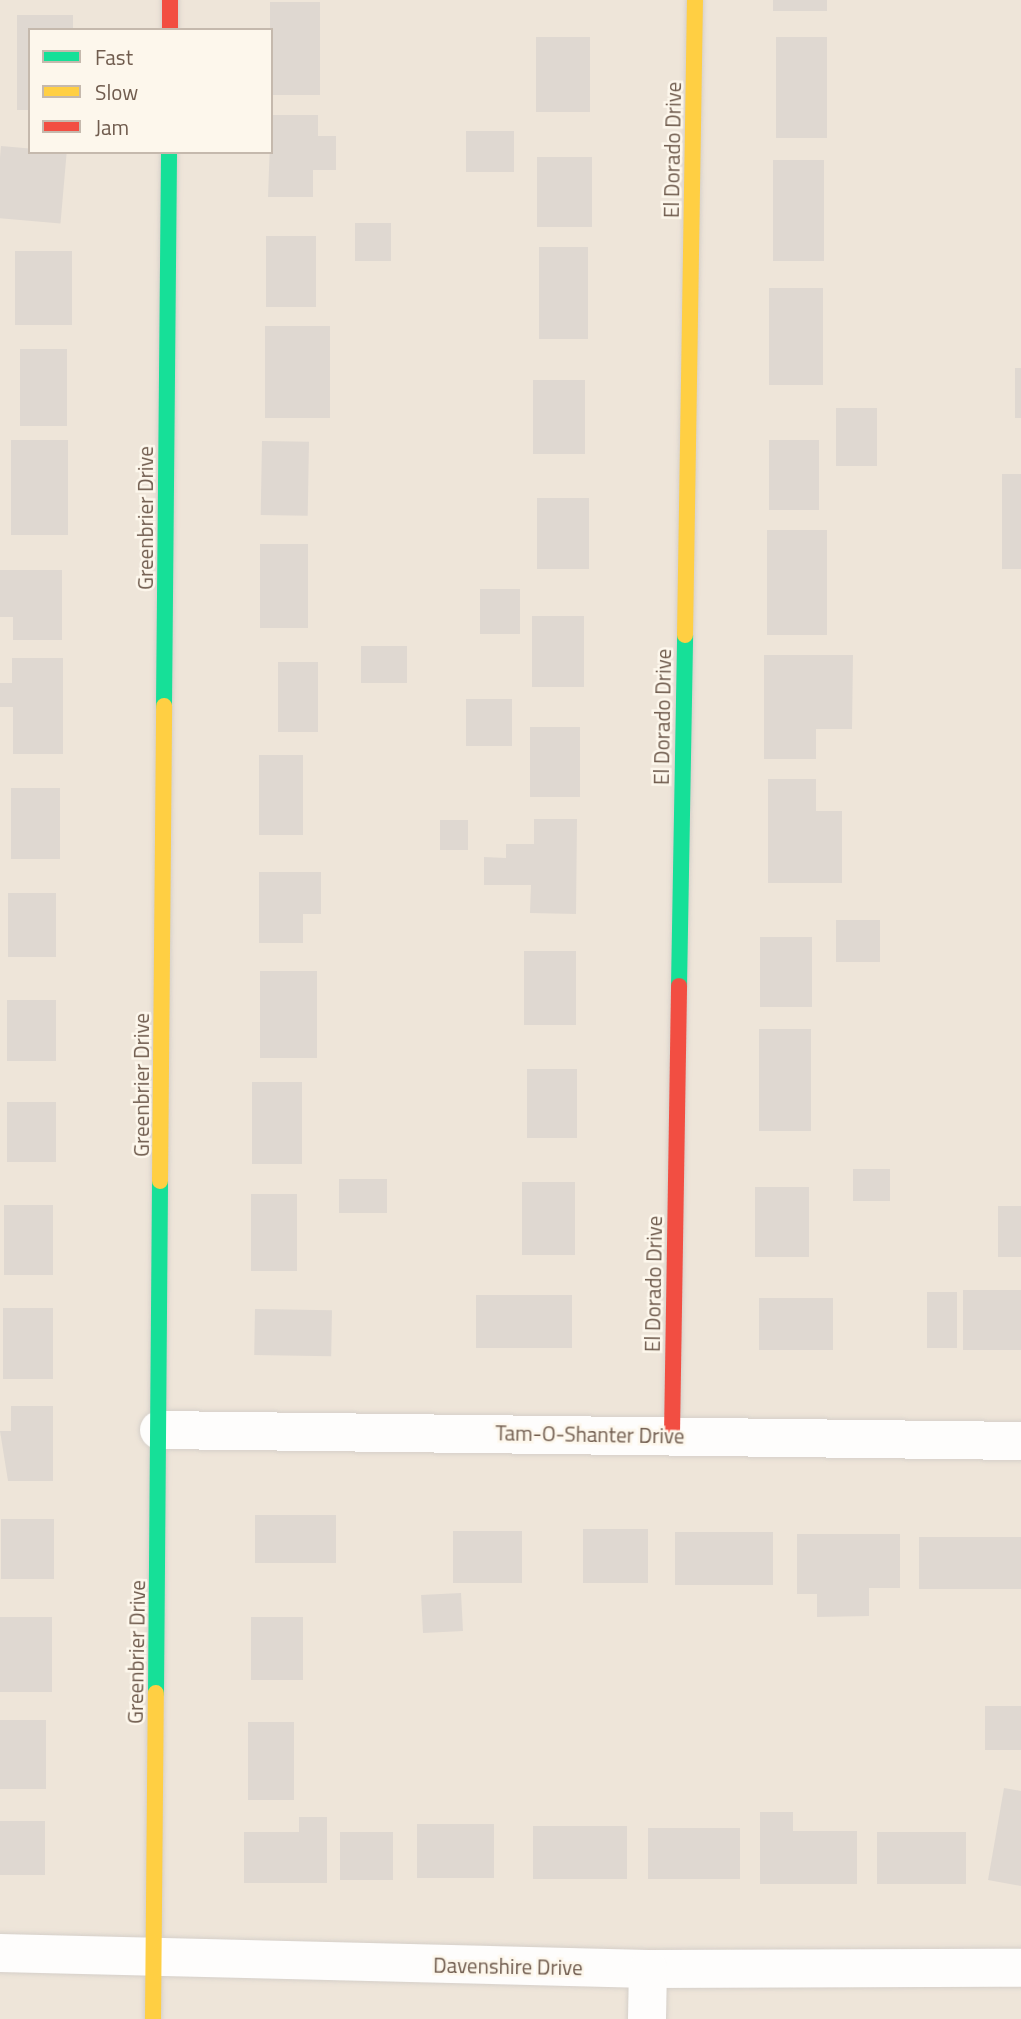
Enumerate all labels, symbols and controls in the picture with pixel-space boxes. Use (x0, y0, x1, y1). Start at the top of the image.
legend (28, 28, 273, 154)
text: Fast (95, 41, 133, 73)
text: Slow (95, 76, 138, 108)
street label: El Dorado Drive (658, 82, 686, 218)
text: Jam (95, 111, 129, 143)
street label: Greenbrier Drive (132, 446, 158, 590)
street label: El Dorado Drive (648, 649, 676, 785)
street label: Greenbrier Drive (128, 1013, 154, 1157)
street label: El Dorado Drive (639, 1216, 667, 1352)
street label: Tam-O-Shanter Drive (495, 1420, 685, 1448)
street label: Greenbrier Drive (122, 1580, 150, 1724)
street label: Davenshire Drive (433, 1952, 583, 1980)

